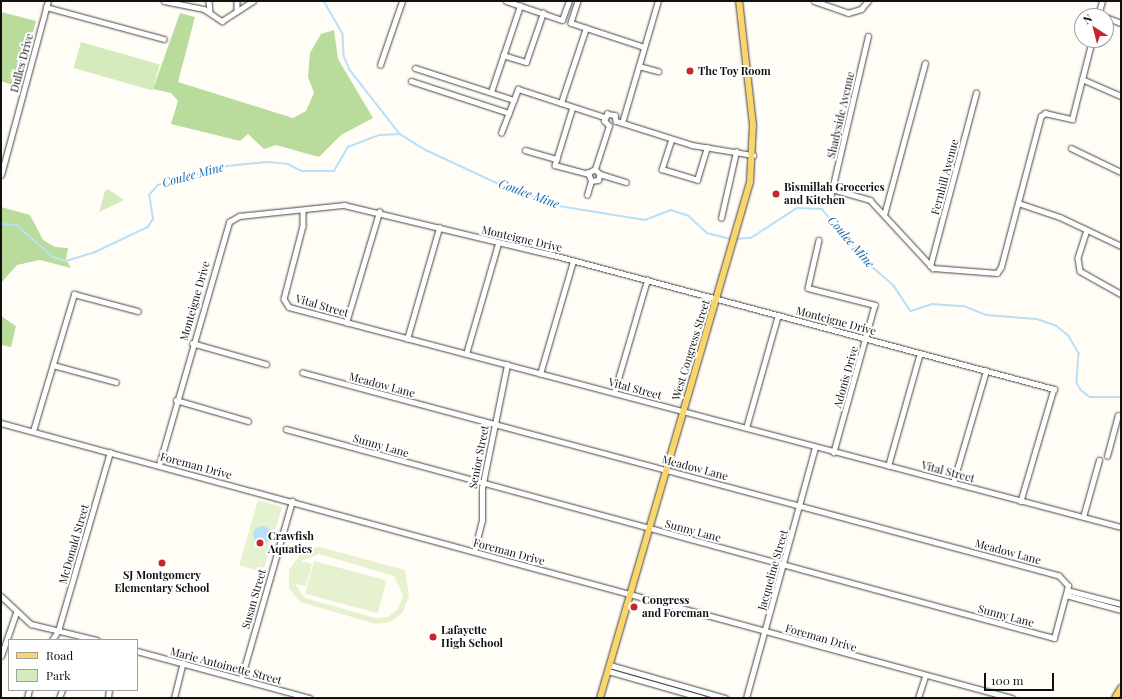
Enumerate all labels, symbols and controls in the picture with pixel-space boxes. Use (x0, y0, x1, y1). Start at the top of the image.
north arrow (1074, 8, 1114, 48)
text: N (1080, 10, 1095, 27)
street label: Dulles Drive (8, 32, 36, 94)
place label: The Toy Room (698, 64, 771, 78)
marker: The Toy Room (685, 66, 695, 76)
street label: Shadyside Avenue (825, 70, 857, 160)
street label: Fernhill Avenue (929, 138, 961, 216)
water label: Coulee Mine (161, 160, 225, 190)
water label: Coulee Mine (497, 176, 561, 212)
place label: Bismillah Groceries and Kitchen (784, 181, 885, 207)
marker: Bismillah Groceries and Kitchen (771, 189, 781, 199)
water label: Coulee Mine (825, 213, 877, 271)
street label: Monteigne Drive (480, 223, 564, 255)
street label: Monteigne Drive (177, 260, 213, 342)
street label: Vital Street (294, 292, 350, 320)
street label: West Congress Street (669, 298, 713, 402)
street label: Monteigne Drive (795, 304, 877, 338)
street label: Adonis Drive (831, 345, 861, 409)
street label: Meadow Lane (347, 370, 417, 400)
street label: Vital Street (607, 376, 663, 402)
street label: Senior Street (466, 424, 492, 490)
street label: Sunny Lane (351, 432, 411, 460)
street label: Foreman Drive (159, 450, 233, 482)
street label: Meadow Lane (660, 453, 730, 483)
street label: Vital Street (920, 459, 976, 485)
street label: McDonald Street (56, 503, 92, 585)
street label: Sunny Lane (663, 517, 723, 545)
street label: Jacqueline Street (755, 528, 791, 612)
place label: Crawfish Aquatics (268, 530, 314, 556)
street label: Foreman Drive (472, 536, 546, 568)
street label: Meadow Lane (973, 537, 1043, 567)
marker: Crawfish Aquatics (255, 538, 265, 548)
marker: SJ Montgomery Elementary School (157, 558, 167, 568)
street label: Susan Street (239, 568, 269, 630)
place label: SJ Montgomery Elementary School (114, 569, 210, 595)
place label: Congress and Foreman (642, 594, 709, 620)
marker: Congress and Foreman (629, 602, 639, 612)
street label: Sunny Lane (976, 602, 1036, 630)
street label: Foreman Drive (784, 621, 858, 655)
place label: Lafayette High School (441, 624, 503, 650)
marker: Lafayette High School (428, 632, 438, 642)
legend (8, 639, 138, 691)
street label: Marie Antoinette Street (169, 645, 283, 687)
text: Road (46, 647, 73, 663)
scale bar (986, 665, 1056, 691)
text: Park (46, 667, 71, 683)
text: 100 m (991, 672, 1023, 688)

